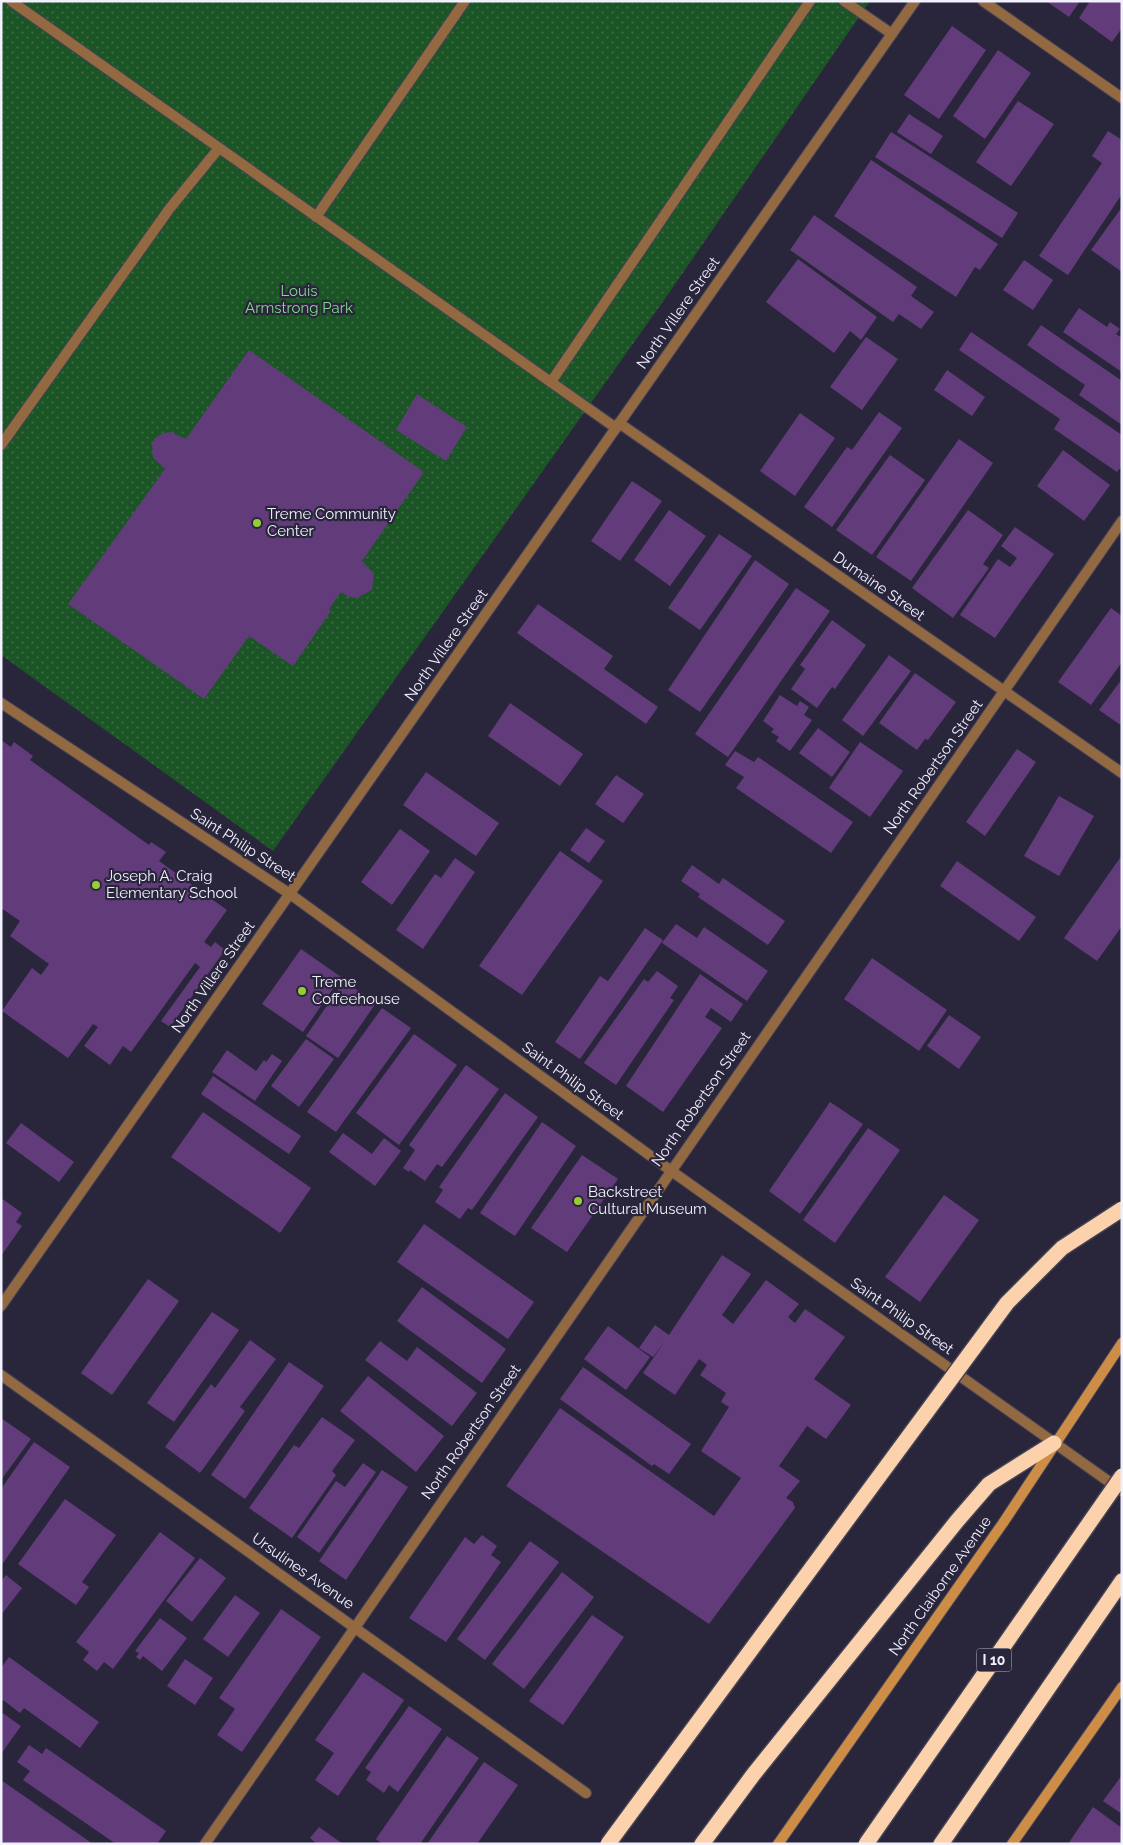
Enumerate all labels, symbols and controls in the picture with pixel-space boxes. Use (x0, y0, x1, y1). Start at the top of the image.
street label: North Villere Street (633, 254, 723, 372)
park label: Louis Armstrong Park (245, 282, 353, 317)
place label: Treme Community Center (267, 505, 396, 540)
marker: Treme Community Center (251, 517, 263, 529)
street label: Dumaine Street (830, 548, 928, 624)
street label: North Villere Street (401, 586, 491, 704)
street label: North Robertson Street (880, 696, 986, 838)
street label: Saint Philip Street (187, 804, 299, 886)
place label: Joseph A. Craig Elementary School (106, 867, 238, 902)
marker: Joseph A. Craig Elementary School (90, 879, 102, 891)
street label: North Villere Street (168, 918, 258, 1036)
place label: Treme Coffeehouse (312, 973, 400, 1008)
marker: Treme Coffeehouse (296, 985, 308, 997)
street label: North Robertson Street (648, 1028, 754, 1170)
street label: Saint Philip Street (519, 1038, 627, 1124)
place label: Backstreet Cultural Museum (588, 1183, 707, 1218)
marker: Backstreet Cultural Museum (572, 1195, 584, 1207)
street label: Saint Philip Street (847, 1274, 957, 1358)
street label: North Robertson Street (418, 1361, 524, 1503)
street label: North Claiborne Avenue (885, 1513, 995, 1659)
street label: Ursulines Avenue (248, 1529, 358, 1613)
road number: I 10 (976, 1648, 1012, 1672)

